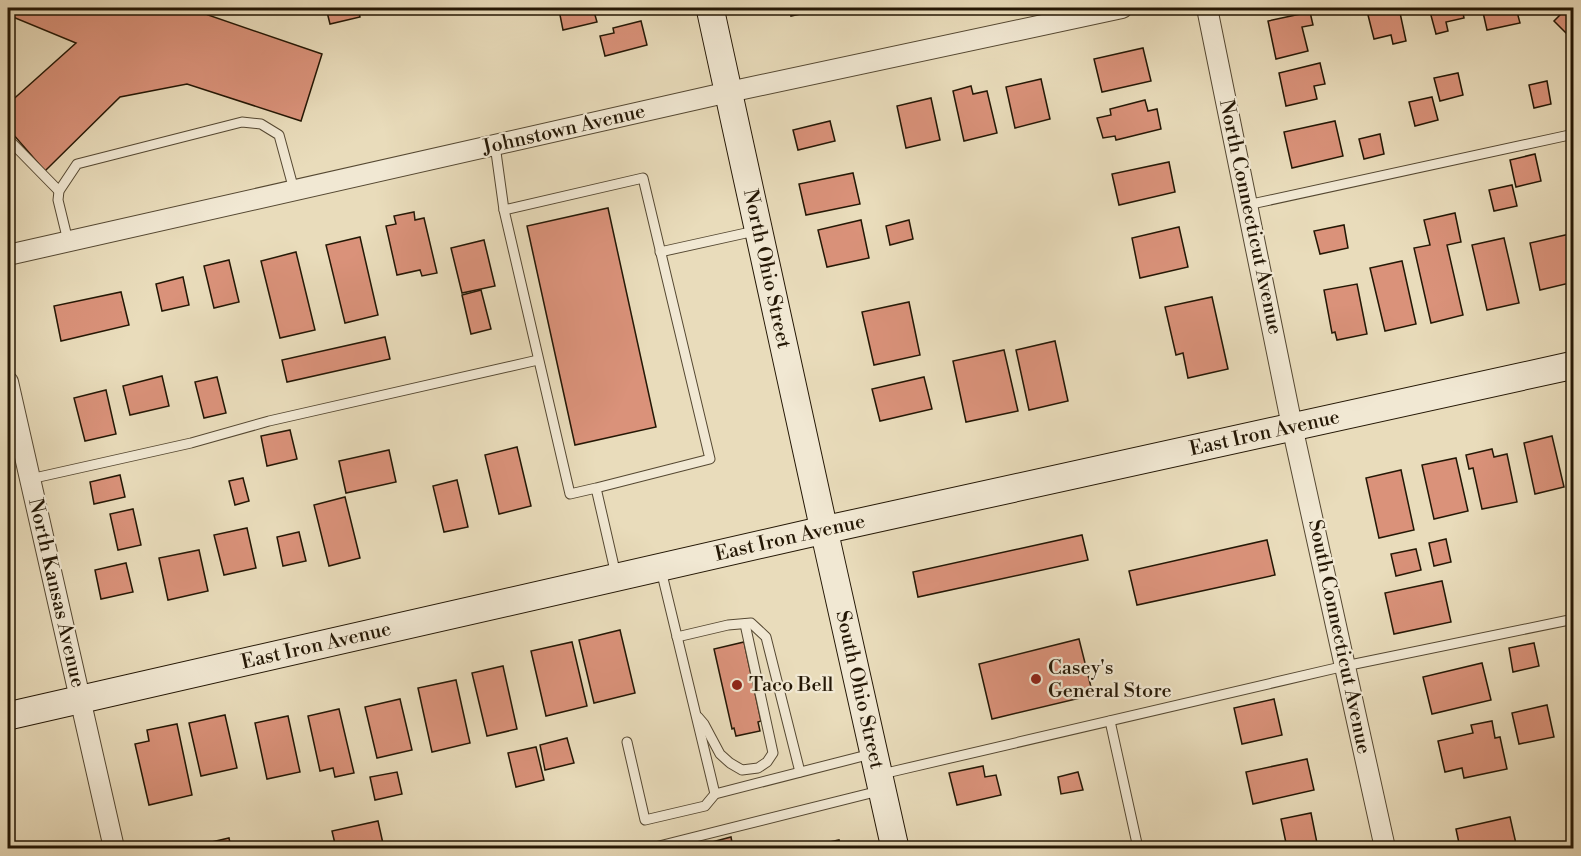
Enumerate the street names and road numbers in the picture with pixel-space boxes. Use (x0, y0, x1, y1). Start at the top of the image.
street label: North Connecticut Avenue (1213, 97, 1287, 337)
street label: Johnstown Avenue (479, 99, 648, 161)
street label: North Ohio Street (737, 187, 797, 351)
street label: East Iron Avenue (1187, 404, 1342, 462)
street label: North Kansas Avenue (22, 496, 90, 690)
street label: East Iron Avenue (712, 509, 867, 567)
street label: South Connecticut Avenue (1302, 518, 1376, 756)
street label: South Ohio Street (830, 608, 889, 771)
street label: East Iron Avenue (239, 617, 394, 675)

